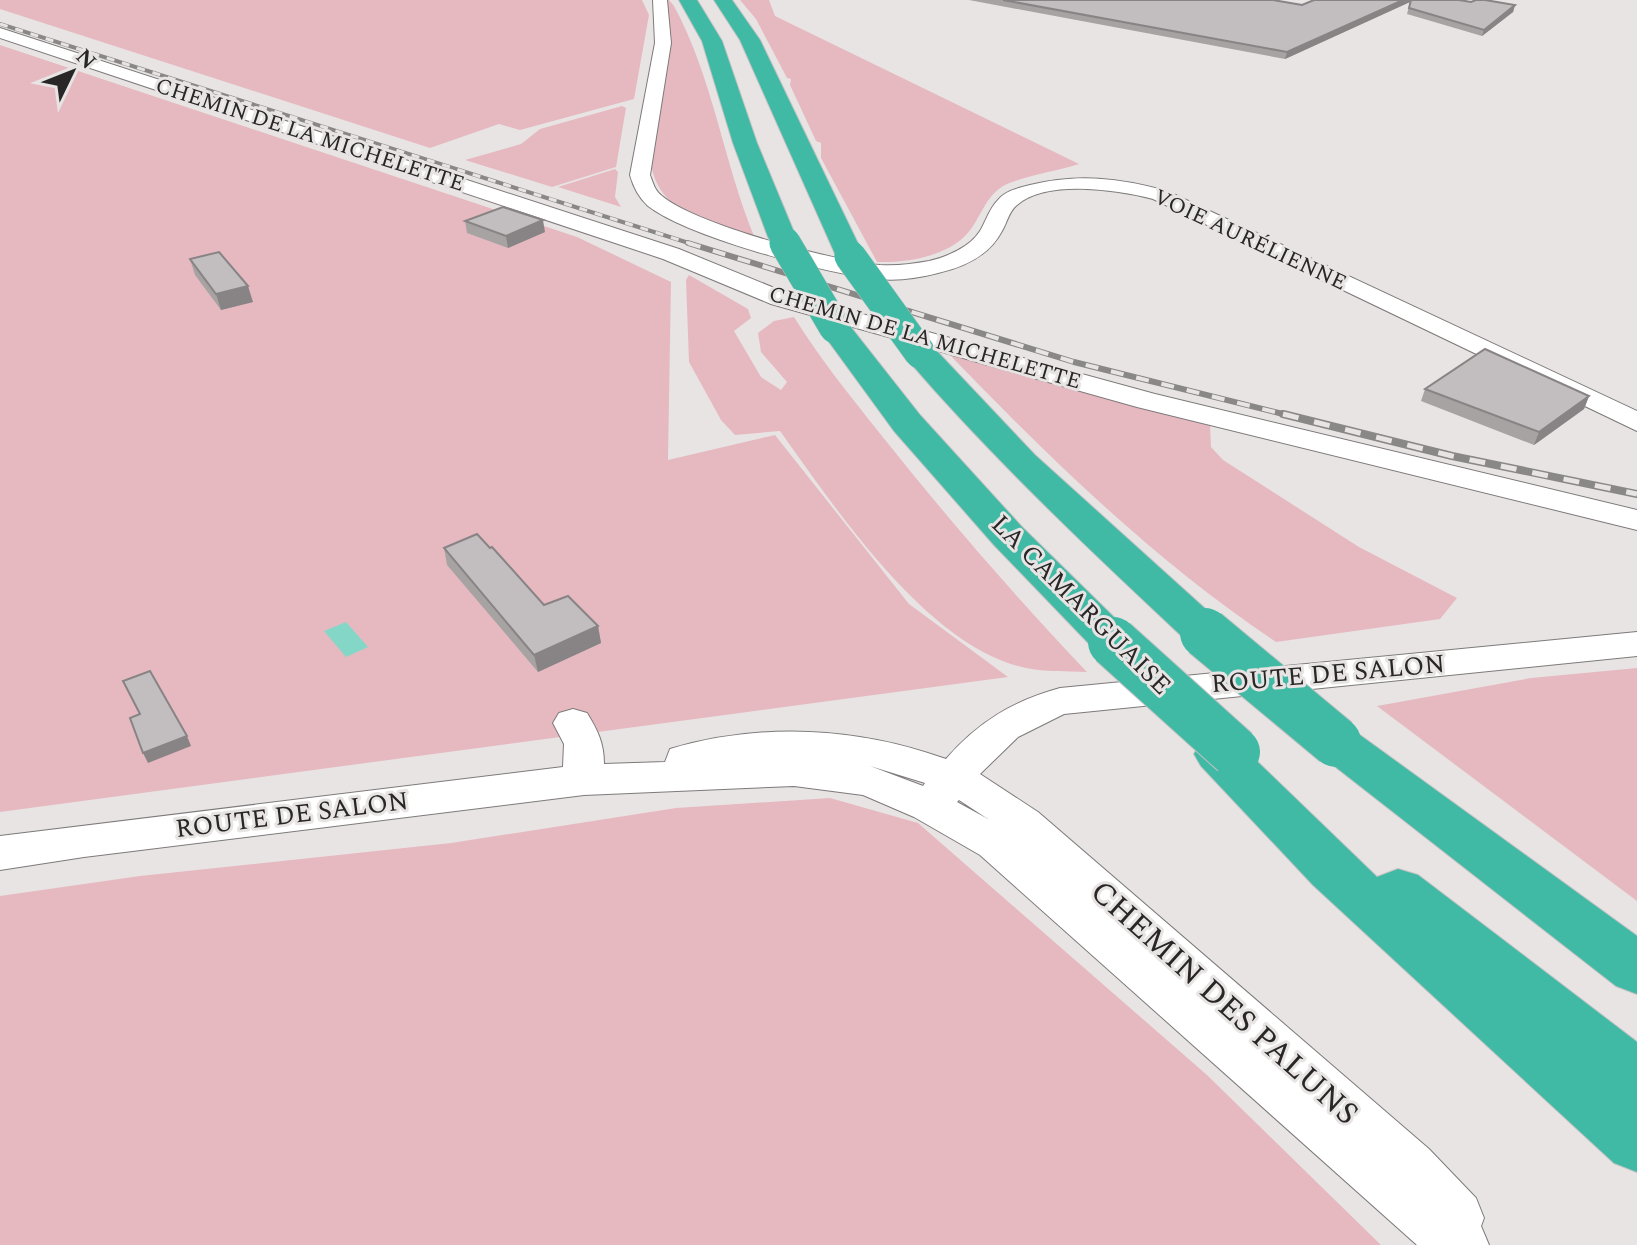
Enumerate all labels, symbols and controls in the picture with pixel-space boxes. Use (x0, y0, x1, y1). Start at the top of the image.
north arrow (32, 32, 112, 112)
text: N (67, 42, 104, 77)
street label: CHEMIN DE LA MICHELETTE (151, 69, 469, 201)
street label: VOIE AURÉLIENNE (1148, 181, 1352, 299)
street label: CHEMIN DE LA MICHELETTE (765, 278, 1085, 398)
street label: LA CAMARGUAISE (981, 505, 1181, 705)
street label: ROUTE DE SALON (1209, 644, 1447, 704)
street label: ROUTE DE SALON (173, 781, 411, 849)
street label: CHEMIN DES PALUNS (1079, 869, 1369, 1137)

